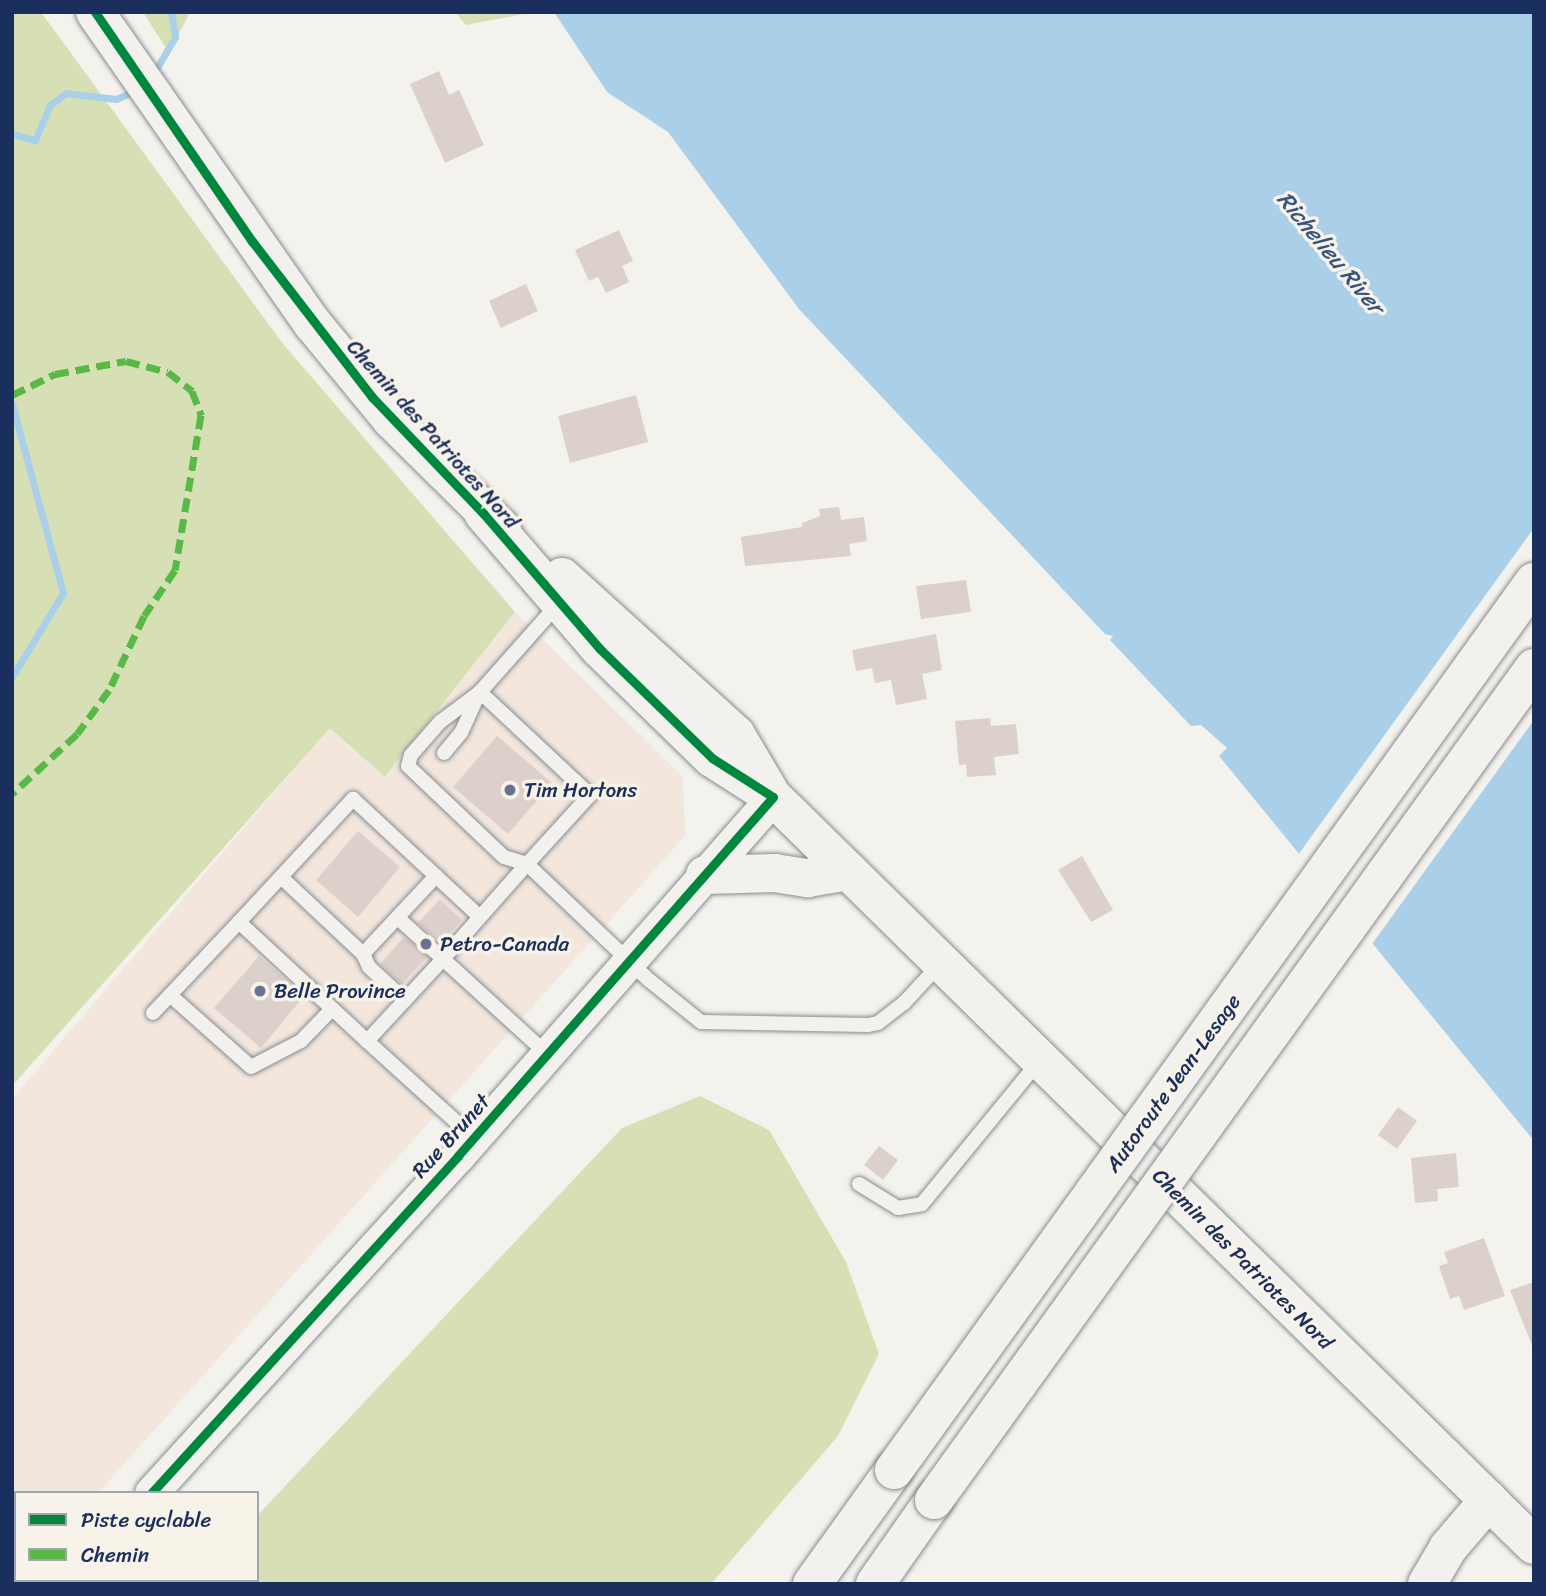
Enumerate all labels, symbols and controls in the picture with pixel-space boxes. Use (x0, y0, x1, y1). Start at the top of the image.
water label: Richelieu River (1271, 186, 1389, 320)
street label: Chemin des Patriotes Nord (341, 334, 525, 534)
place label: Tim Hortons (524, 777, 638, 803)
marker: Tim Hortons (502, 782, 518, 798)
place label: Petro-Canada (440, 931, 569, 957)
marker: Petro-Canada (418, 936, 434, 952)
place label: Belle Province (274, 978, 406, 1004)
marker: Belle Province (252, 983, 268, 999)
street label: Autoroute Jean-Lesage (1100, 989, 1246, 1177)
street label: Rue Brunet (407, 1089, 495, 1183)
street label: Chemin des Patriotes Nord (1147, 1163, 1339, 1355)
legend (14, 1491, 259, 1582)
text: Piste cyclable (81, 1501, 211, 1539)
text: Chemin (81, 1536, 149, 1574)

